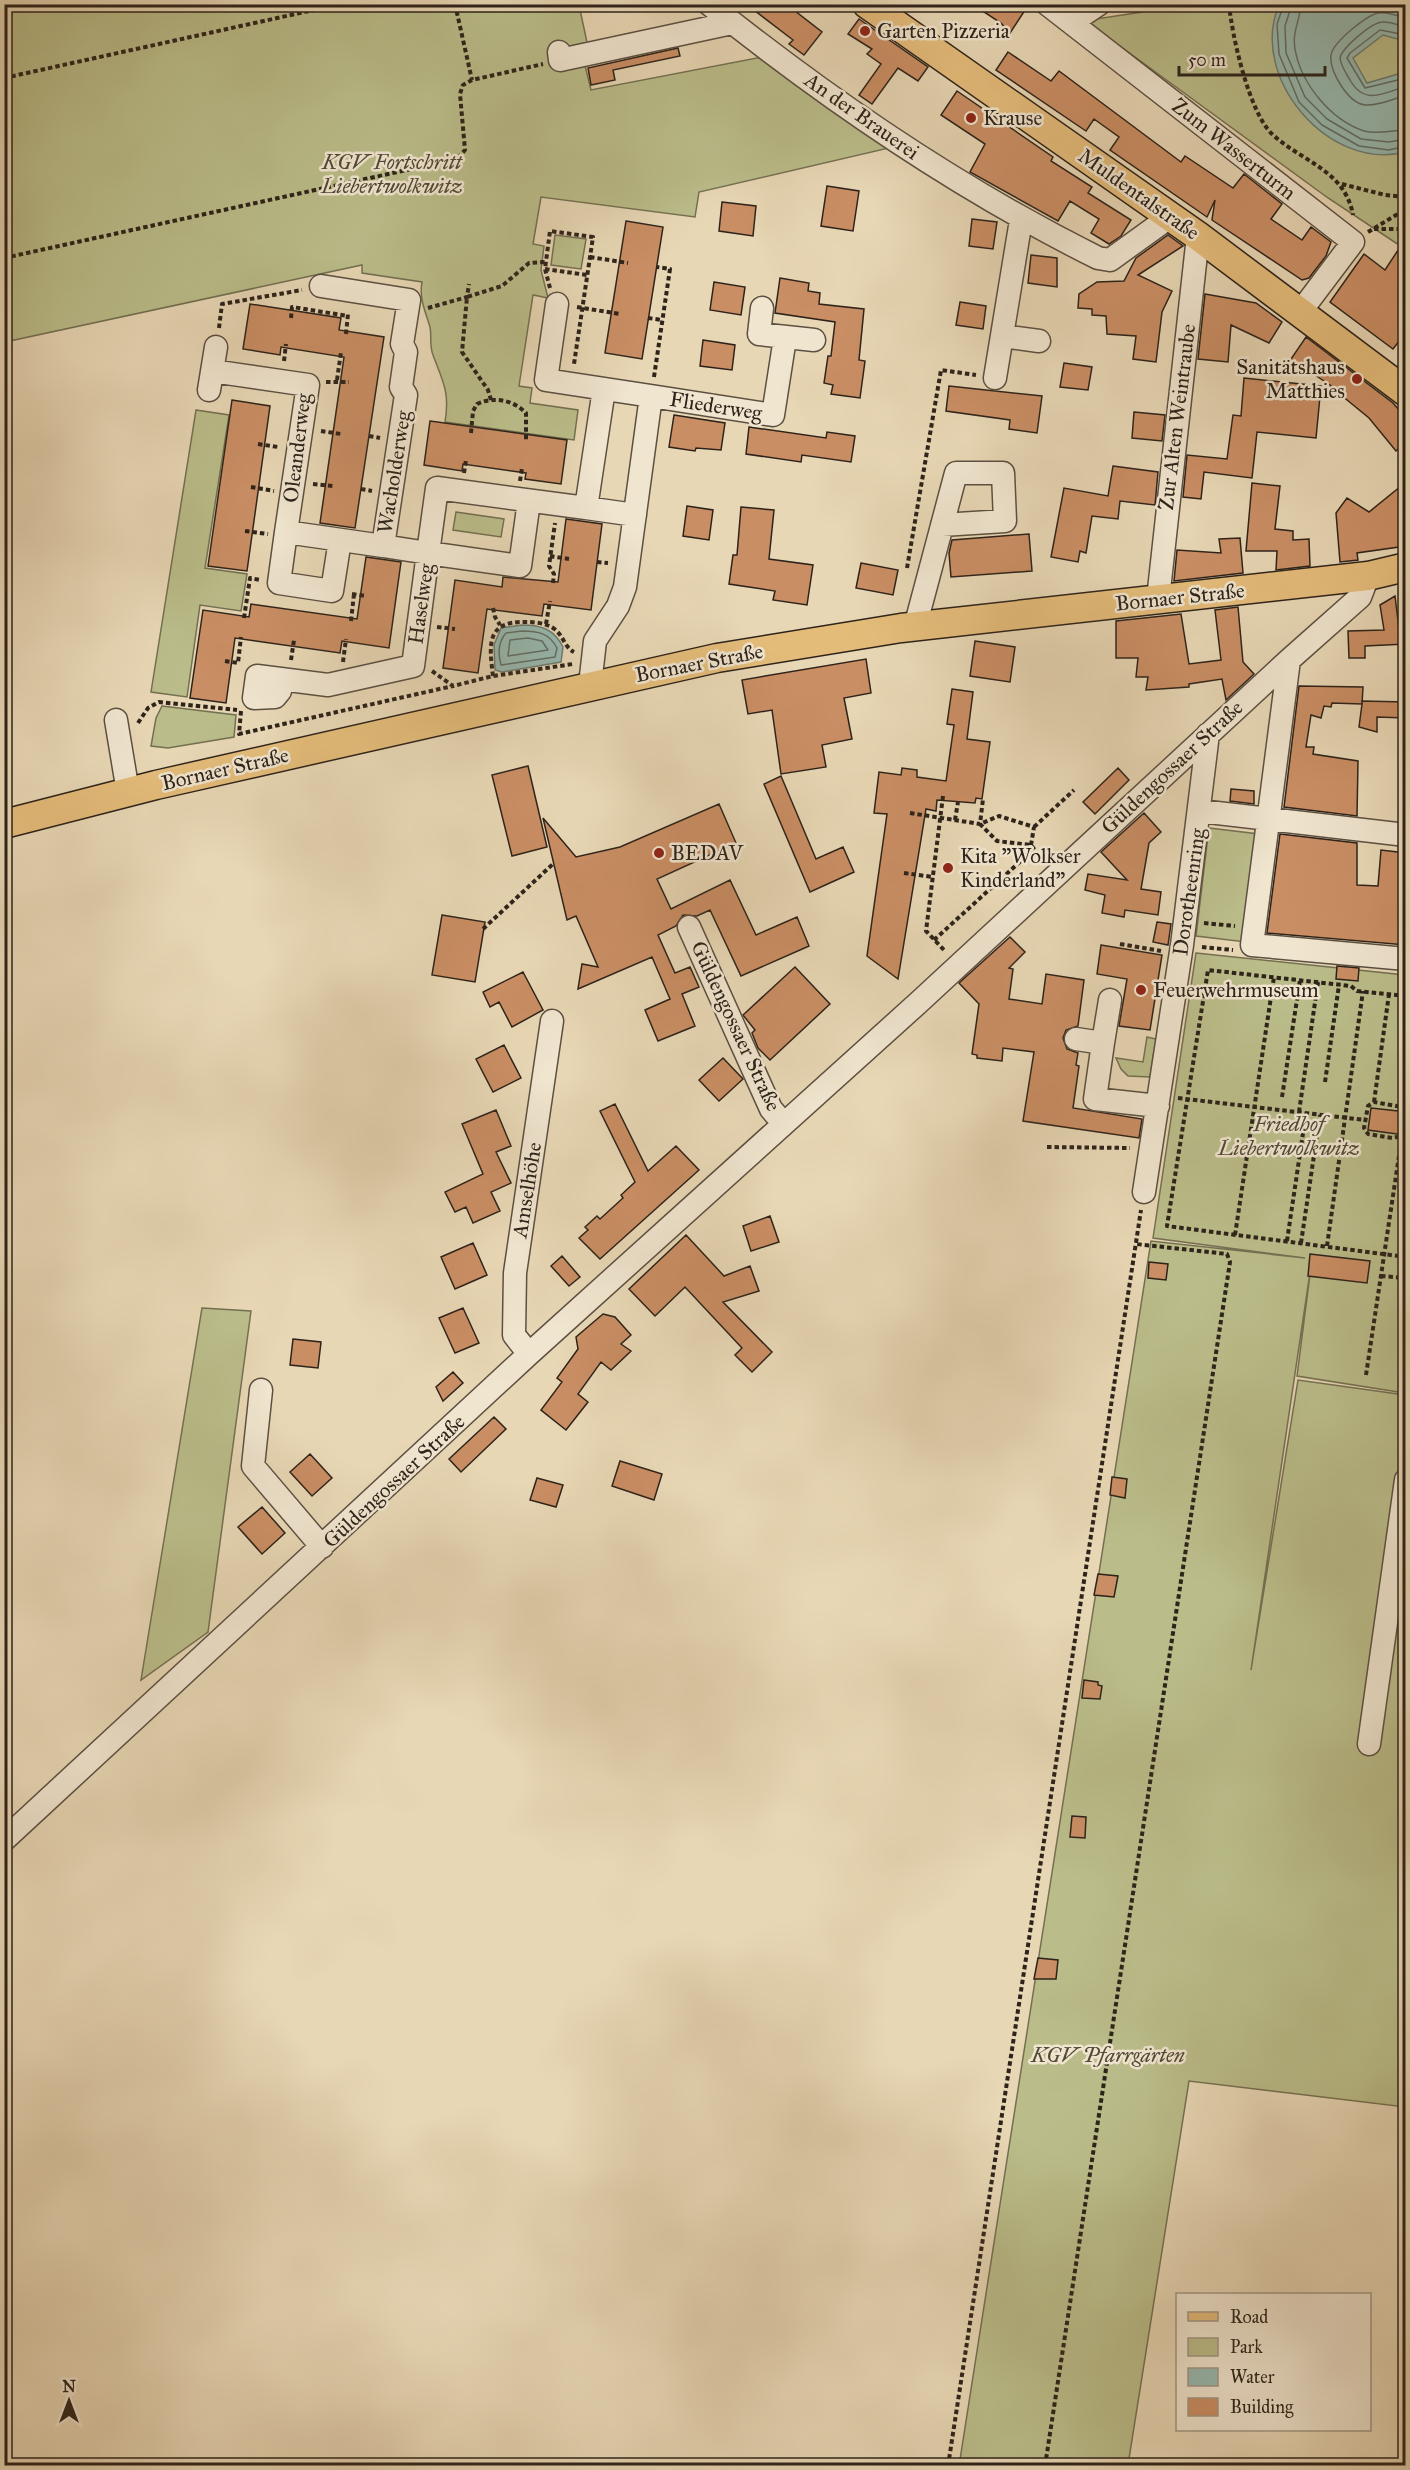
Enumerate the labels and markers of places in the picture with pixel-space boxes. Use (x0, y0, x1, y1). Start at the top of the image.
place label: Garten Pizzeria (877, 18, 1010, 44)
marker: Garten Pizzeria (858, 24, 872, 38)
place label: Krause (983, 105, 1042, 131)
marker: Krause (964, 111, 978, 125)
place label: Sanitätshaus Matthies (1236, 354, 1345, 404)
marker: Sanitätshaus Matthies (1350, 372, 1364, 386)
place label: BEDAV (671, 840, 745, 866)
place label: Kita "Wolkser Kinderland" (960, 843, 1081, 893)
marker: BEDAV (652, 846, 666, 860)
marker: Kita "Wolkser Kinderland" (941, 861, 955, 875)
place label: Feuerwehrmuseum (1153, 977, 1319, 1003)
marker: Feuerwehrmuseum (1134, 983, 1148, 997)

